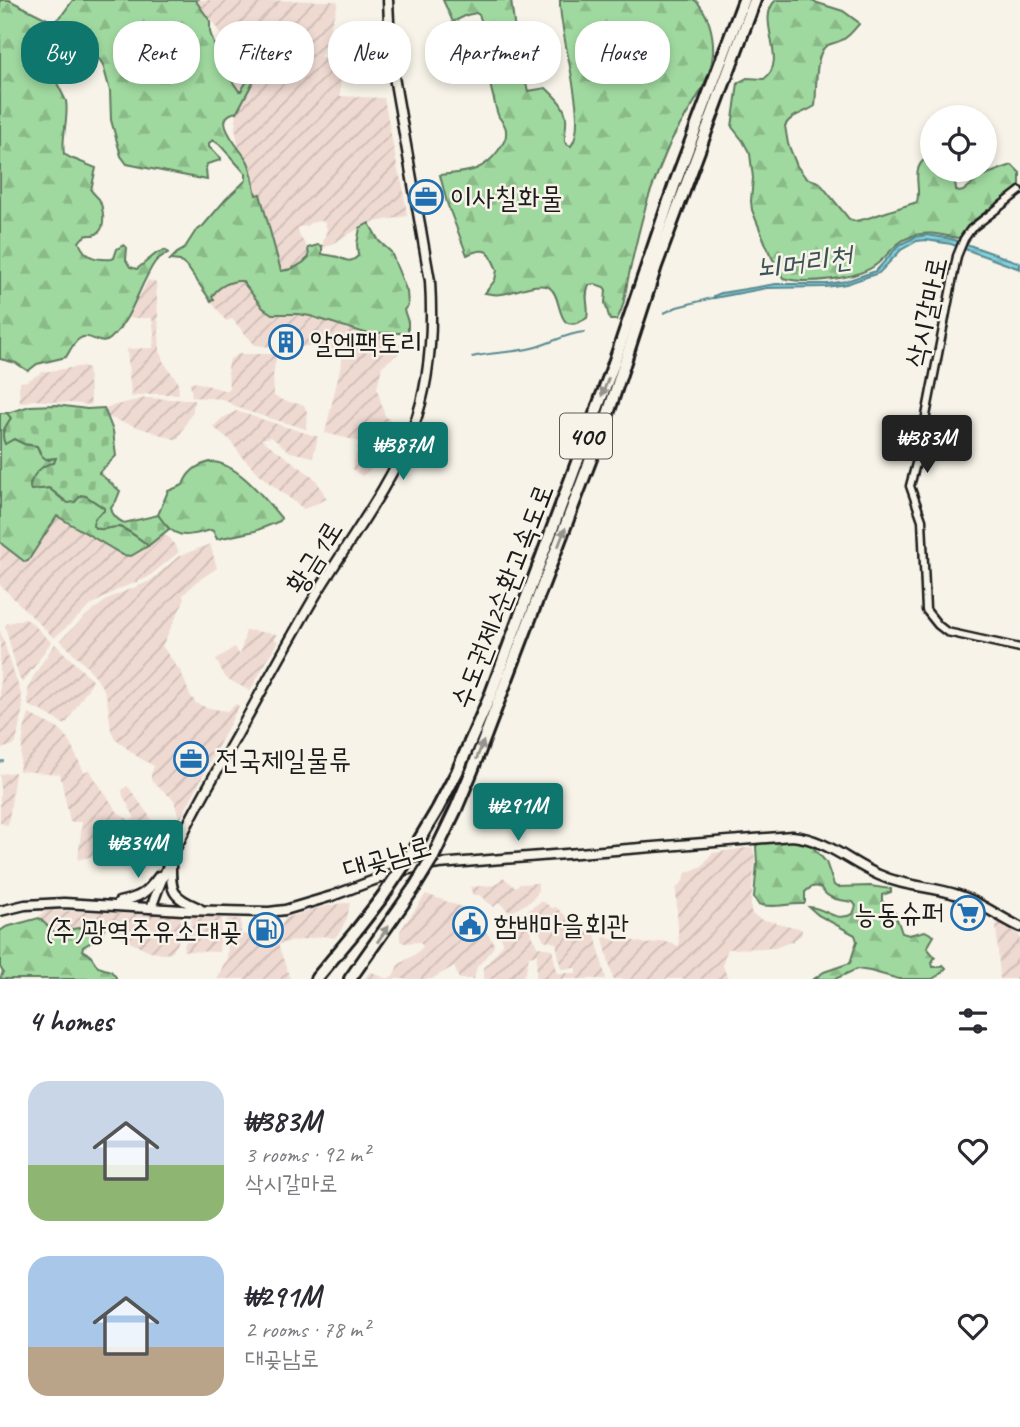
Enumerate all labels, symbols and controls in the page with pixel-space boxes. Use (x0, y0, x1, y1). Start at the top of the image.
chip: Buy (21, 21, 99, 84)
chip: Rent (113, 21, 200, 84)
chip: Filters (214, 21, 314, 84)
chip: New (328, 21, 411, 84)
chip: Apartment (425, 21, 561, 84)
chip: House (575, 21, 670, 84)
map controls (920, 105, 997, 182)
button: locate (920, 105, 997, 182)
office icon: 이사칠화물 (407, 178, 445, 216)
place label: 이사칠화물 (450, 180, 563, 215)
water label: 뇌머리천 (754, 237, 857, 287)
street label: 삭시갈마로 (897, 253, 955, 371)
building icon: 알엠팩토리 (267, 323, 305, 361)
place label: 알엠팩토리 (310, 325, 423, 360)
one-way arrow (599, 377, 610, 398)
road number: 400 (560, 414, 612, 458)
pin: ₩383M (878, 416, 976, 475)
pin: ₩387M (354, 422, 452, 482)
text: ₩383M (898, 423, 956, 452)
text: ₩387M (374, 430, 432, 459)
street label: 수도권제2순환고속도로 (443, 479, 561, 713)
street label: 황금1로 (278, 514, 350, 600)
one-way arrow (557, 527, 568, 548)
one-way arrow (475, 739, 486, 760)
office icon: 전국제일물류 (172, 740, 210, 778)
place label: 전국제일물류 (216, 742, 351, 777)
pin: ₩291M (469, 784, 567, 843)
text: ₩291M (489, 791, 547, 820)
pin: ₩334M (89, 820, 187, 880)
text: ₩334M (109, 828, 167, 857)
street label: 대곶남로 (339, 828, 435, 886)
supermarket icon: 능동슈퍼 (949, 894, 987, 932)
place label: 능동슈퍼 (854, 896, 944, 931)
public building icon: 함배마을회관 (451, 905, 489, 943)
place label: 함배마을회관 (494, 907, 629, 942)
fuel station icon: (주)광역주유소대곶 (247, 911, 285, 949)
place label: (주)광역주유소대곶 (43, 913, 242, 948)
one-way arrow (376, 925, 390, 943)
text: 4 homes (28, 1002, 113, 1040)
icon: filters (954, 1002, 992, 1040)
text: ₩383M (245, 1102, 321, 1140)
icon: home (84, 1109, 168, 1193)
icon: heart (954, 1132, 992, 1170)
text: 3 rooms · 92 m² (245, 1140, 369, 1169)
text: 삭시갈마로 (245, 1169, 338, 1198)
text: ₩291M (245, 1277, 321, 1315)
icon: home (84, 1284, 168, 1368)
icon: heart (954, 1307, 992, 1345)
text: 2 rooms · 78 m² (245, 1315, 369, 1344)
text: 대곶남로 (245, 1344, 319, 1373)

